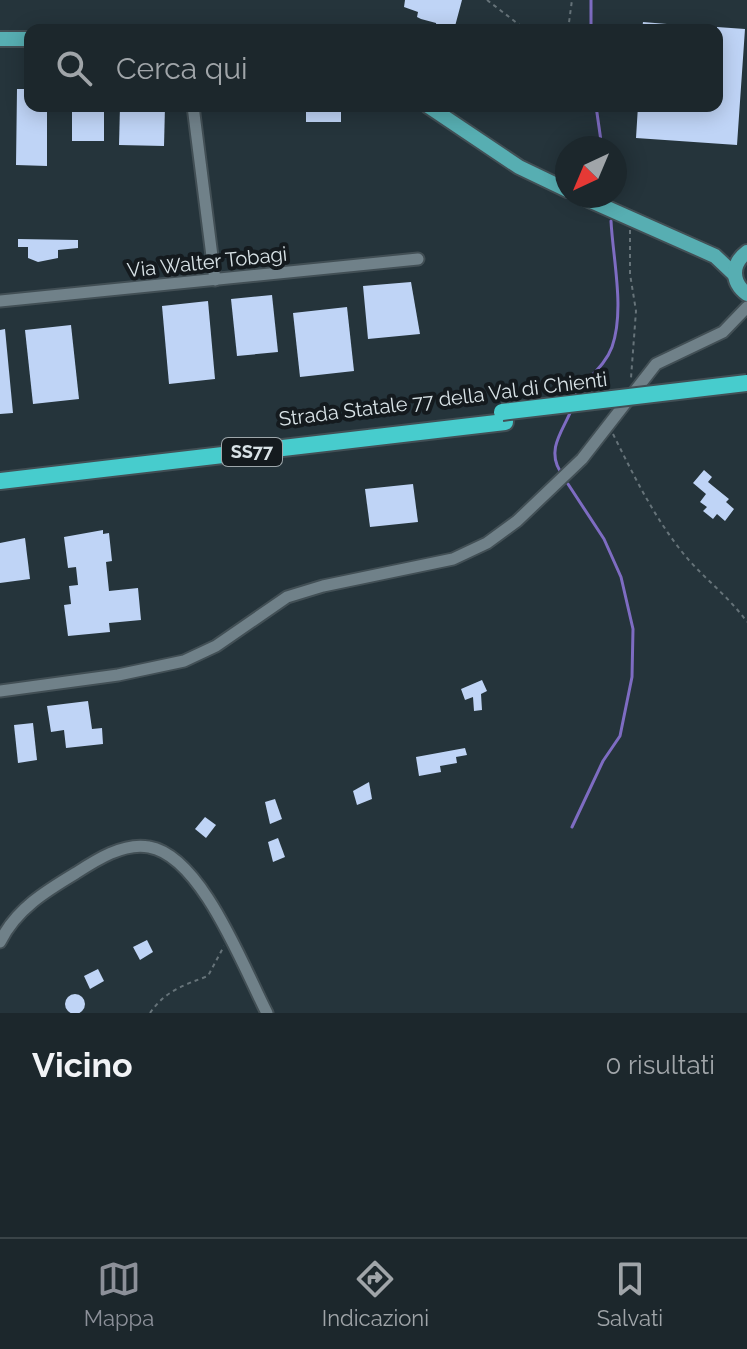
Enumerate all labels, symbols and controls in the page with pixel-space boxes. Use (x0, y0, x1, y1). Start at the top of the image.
search box (24, 24, 723, 112)
icon: search (52, 46, 96, 90)
text: Cerca qui (116, 51, 248, 86)
north arrow (555, 136, 627, 208)
street label: Via Walter Tobagi (126, 242, 288, 282)
street label: Strada Statale 77 della Val di Chienti (277, 367, 609, 431)
road number: SS77 (222, 438, 282, 466)
text: Vicino (32, 1045, 133, 1085)
text: 0 risultati (605, 1050, 715, 1080)
tab: Mappa (84, 1257, 154, 1331)
tab: Indicazioni (322, 1257, 429, 1331)
tab: Salvati (597, 1257, 663, 1331)

